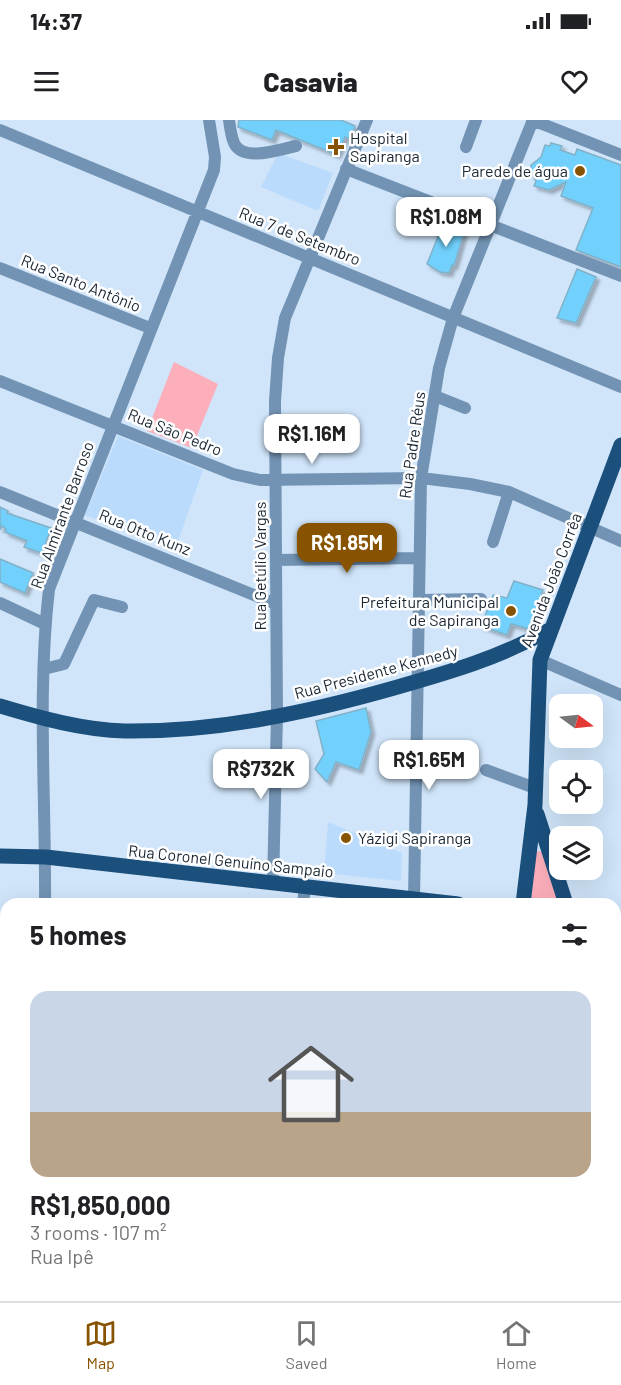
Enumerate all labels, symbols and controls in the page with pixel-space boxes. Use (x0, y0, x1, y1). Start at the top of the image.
text: 14:37 (30, 8, 82, 34)
icon: menu (30, 65, 63, 98)
text: Casavia (263, 65, 358, 97)
icon: heart (558, 65, 591, 98)
place label: Hospital Sapiranga (350, 128, 420, 165)
marker: Hospital Sapiranga (327, 138, 345, 156)
place label: Parede de água (462, 161, 568, 180)
marker: Parede de água (573, 164, 587, 178)
pin: R$1.08M (391, 197, 501, 248)
street label: Rua 7 de Setembro (237, 203, 364, 269)
text: R$1.08M (410, 204, 482, 228)
street label: Rua Santo Antônio (19, 250, 144, 315)
street label: Rua Padre Réus (395, 390, 428, 500)
street label: Rua São Pedro (125, 404, 225, 459)
pin: R$1.16M (257, 414, 367, 465)
text: R$1.16M (278, 421, 346, 445)
street label: Rua Almirante Barroso (26, 439, 97, 591)
street label: Rua Getúlio Vargas (250, 502, 269, 630)
street label: Rua Otto Kunz (97, 505, 194, 559)
street label: Avenida João Corrêa (516, 510, 585, 650)
pin: R$1.85M (292, 523, 402, 574)
text: R$1.85M (311, 530, 383, 554)
place label: Prefeitura Municipal de Sapiranga (360, 592, 499, 629)
marker: Prefeitura Municipal de Sapiranga (504, 604, 518, 618)
street label: Rua Presidente Kennedy (292, 640, 460, 702)
north arrow (549, 694, 603, 748)
map controls (549, 694, 603, 880)
pin: R$1.65M (374, 740, 484, 791)
text: R$1.65M (393, 747, 465, 771)
pin: R$732K (212, 749, 310, 800)
text: R$732K (227, 756, 295, 780)
button: locate (549, 760, 603, 814)
button: layers (549, 826, 603, 880)
place label: Yázigi Sapiranga (358, 828, 471, 847)
marker: Yázigi Sapiranga (339, 831, 353, 845)
street label: Rua Coronel Genuíno Sampaio (127, 840, 335, 881)
icon: filters (558, 918, 591, 951)
text: 5 homes (30, 919, 127, 950)
icon: home (257, 1030, 365, 1138)
text: R$1,850,000 (30, 1189, 171, 1220)
text: 3 rooms · 107 m² (30, 1220, 166, 1244)
text: Rua Ipê (30, 1244, 94, 1268)
tab: Map (84, 1317, 117, 1372)
tab: Saved (286, 1317, 328, 1372)
tab: Home (496, 1317, 537, 1372)

